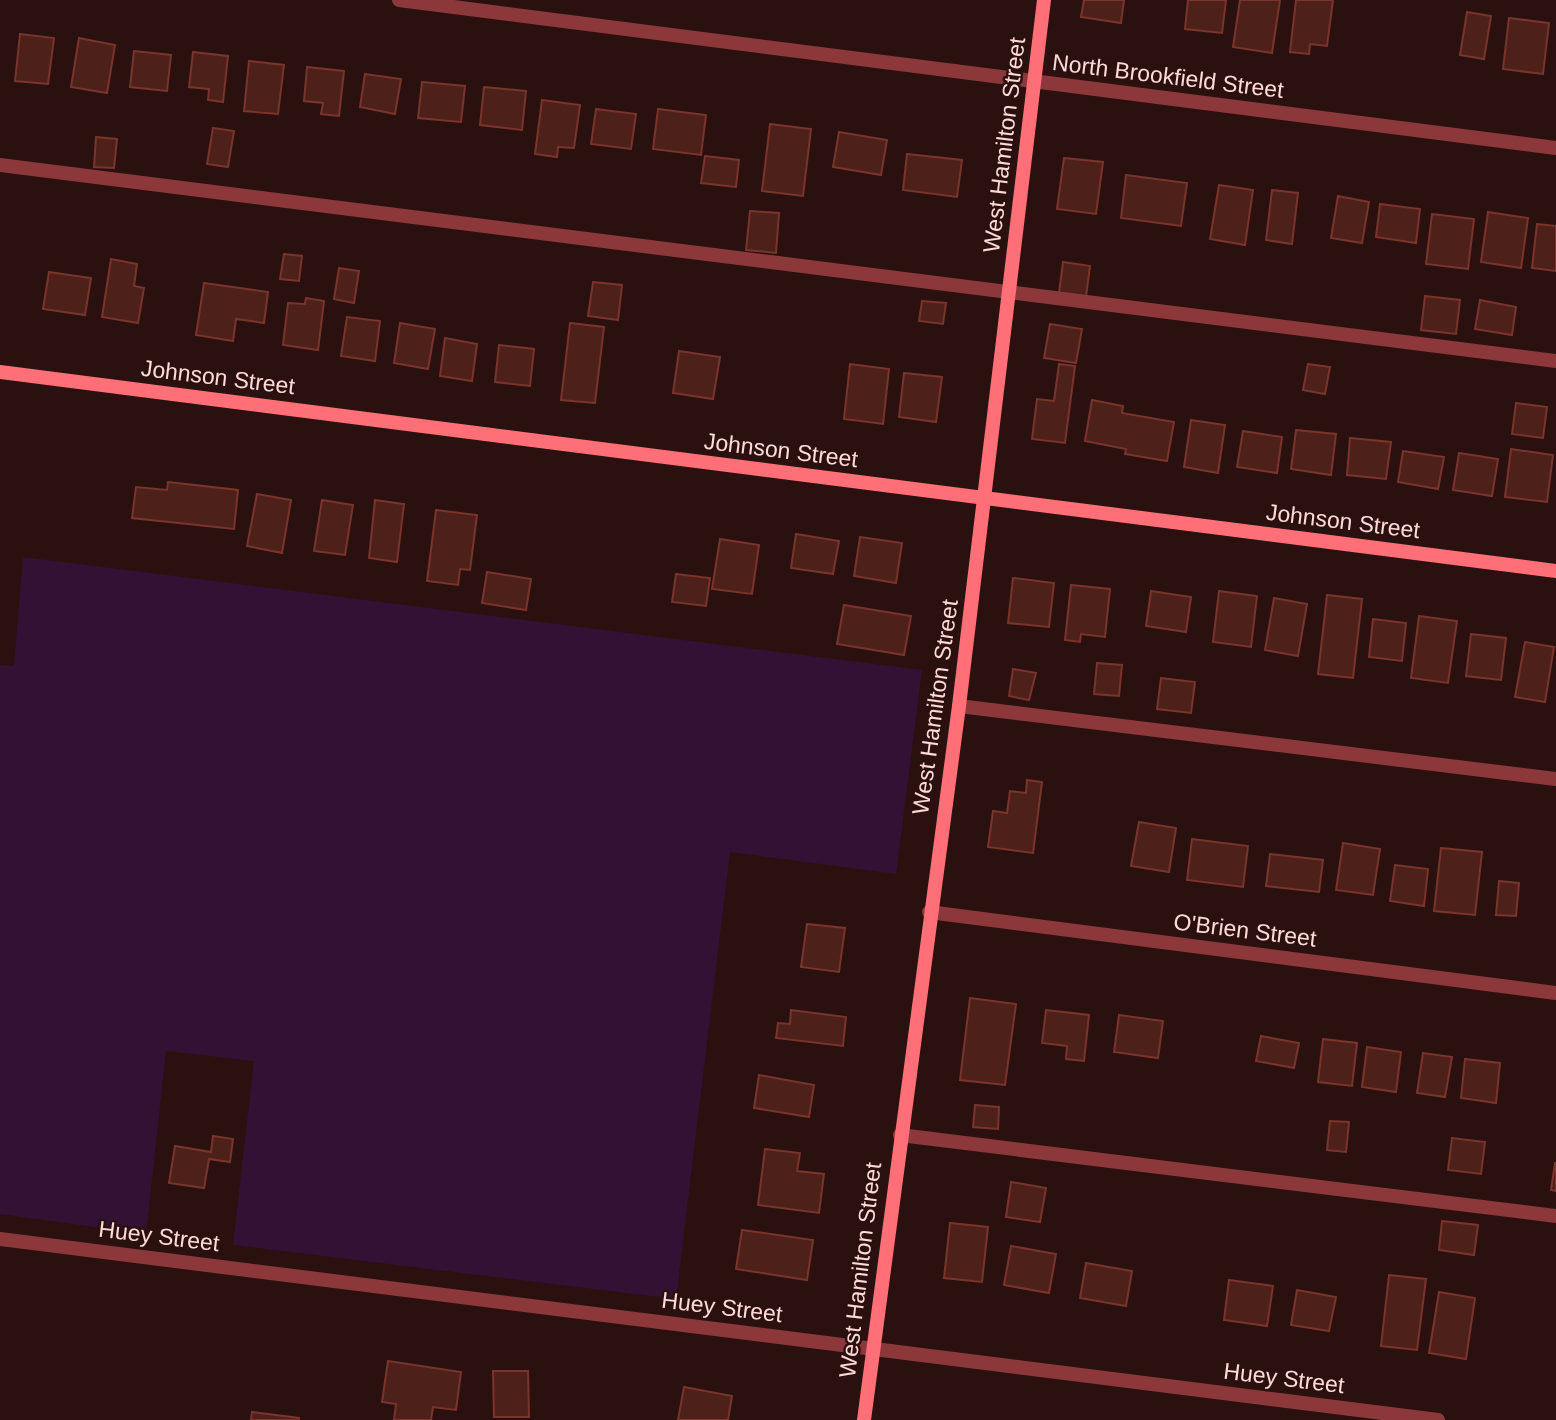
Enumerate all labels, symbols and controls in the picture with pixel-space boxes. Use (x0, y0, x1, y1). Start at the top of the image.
street label: West Hamilton Street (978, 35, 1030, 254)
street label: North Brookfield Street (1051, 49, 1286, 103)
street label: Johnson Street (140, 355, 297, 399)
street label: Johnson Street (703, 428, 860, 472)
street label: Johnson Street (1265, 499, 1422, 543)
street label: West Hamilton Street (907, 597, 963, 816)
street label: O'Brien Street (1172, 908, 1319, 952)
street label: West Hamilton Street (834, 1160, 886, 1379)
street label: Huey Street (97, 1216, 221, 1256)
street label: Huey Street (660, 1287, 784, 1327)
street label: Huey Street (1222, 1358, 1346, 1398)

